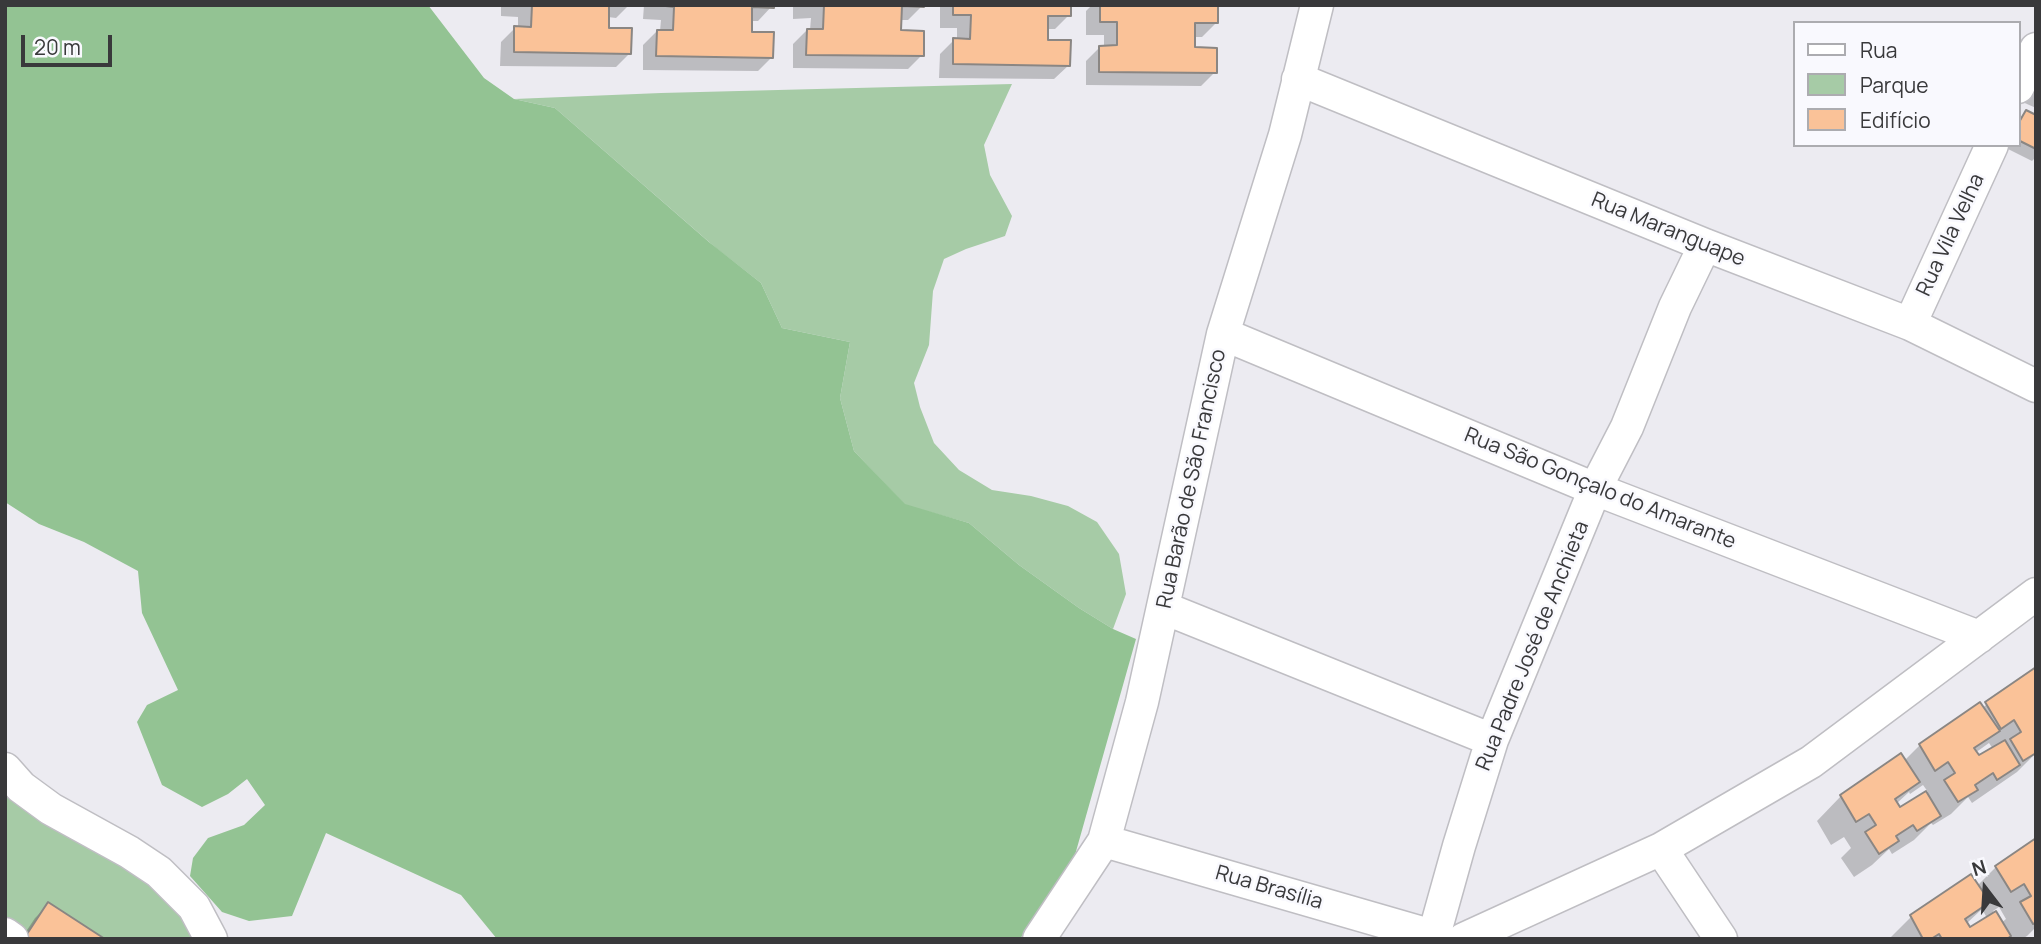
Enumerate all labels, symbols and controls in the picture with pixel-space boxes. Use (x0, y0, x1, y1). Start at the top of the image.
scale bar (24, 21, 116, 65)
legend (1792, 21, 2020, 147)
text: 20 m (34, 33, 81, 61)
text: Rua (1860, 36, 1897, 64)
text: Parque (1860, 71, 1929, 99)
text: Edifício (1860, 106, 1931, 134)
street label: Rua Vila Velha (1912, 170, 1990, 300)
street label: Rua Maranguape (1587, 188, 1749, 272)
street label: Rua Barão de São Francisco (1152, 347, 1232, 611)
street label: Rua São Gonçalo do Amarante (1461, 423, 1739, 555)
street label: Rua Padre José de Anchieta (1471, 517, 1595, 775)
north arrow (1950, 853, 2020, 923)
text: N (1969, 853, 1989, 882)
street label: Rua Brasília (1212, 861, 1326, 915)

